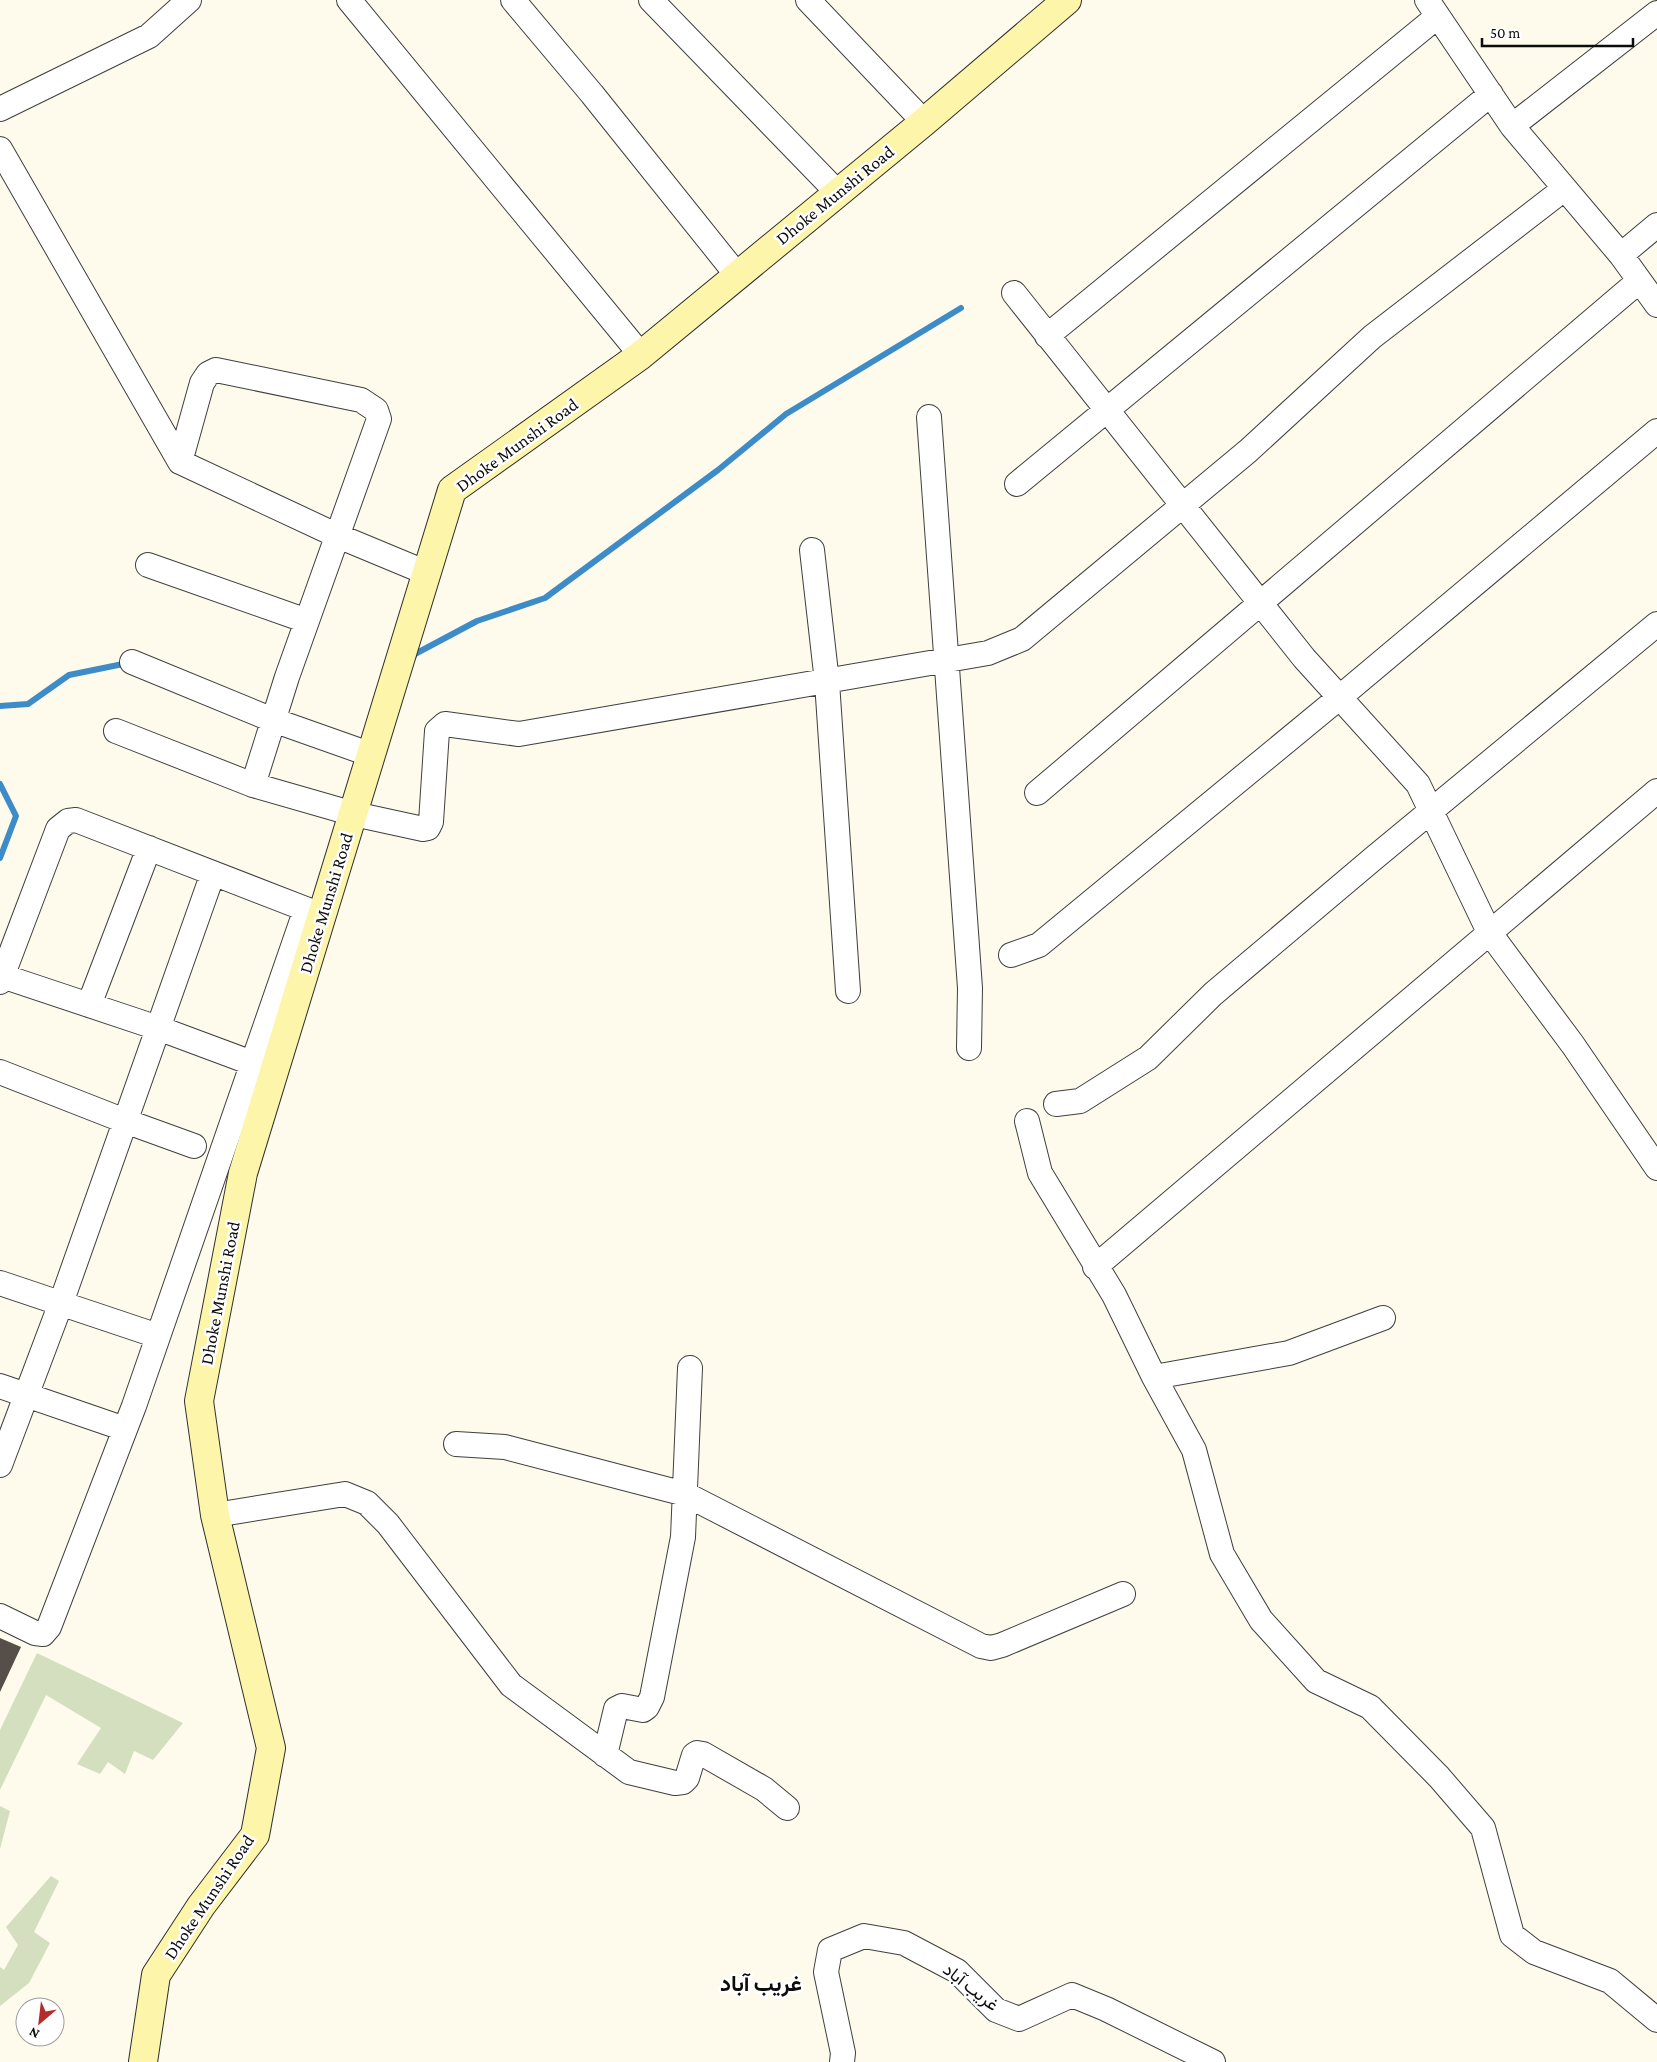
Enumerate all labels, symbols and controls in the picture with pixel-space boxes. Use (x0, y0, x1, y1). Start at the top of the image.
scale bar (1482, 15, 1633, 47)
text: 50 m (1490, 25, 1520, 41)
street label: Dhoke Munshi Road (772, 141, 898, 249)
street label: Dhoke Munshi Road (452, 394, 582, 496)
street label: Dhoke Munshi Road (295, 830, 357, 976)
street label: Dhoke Munshi Road (196, 1219, 244, 1366)
street label: Dhoke Munshi Road (160, 1831, 258, 1963)
street label: غریب آباد (939, 1959, 1003, 2016)
district label: غریب آباد (720, 1971, 802, 1997)
north arrow (15, 1997, 65, 2047)
text: N (26, 2024, 42, 2043)

